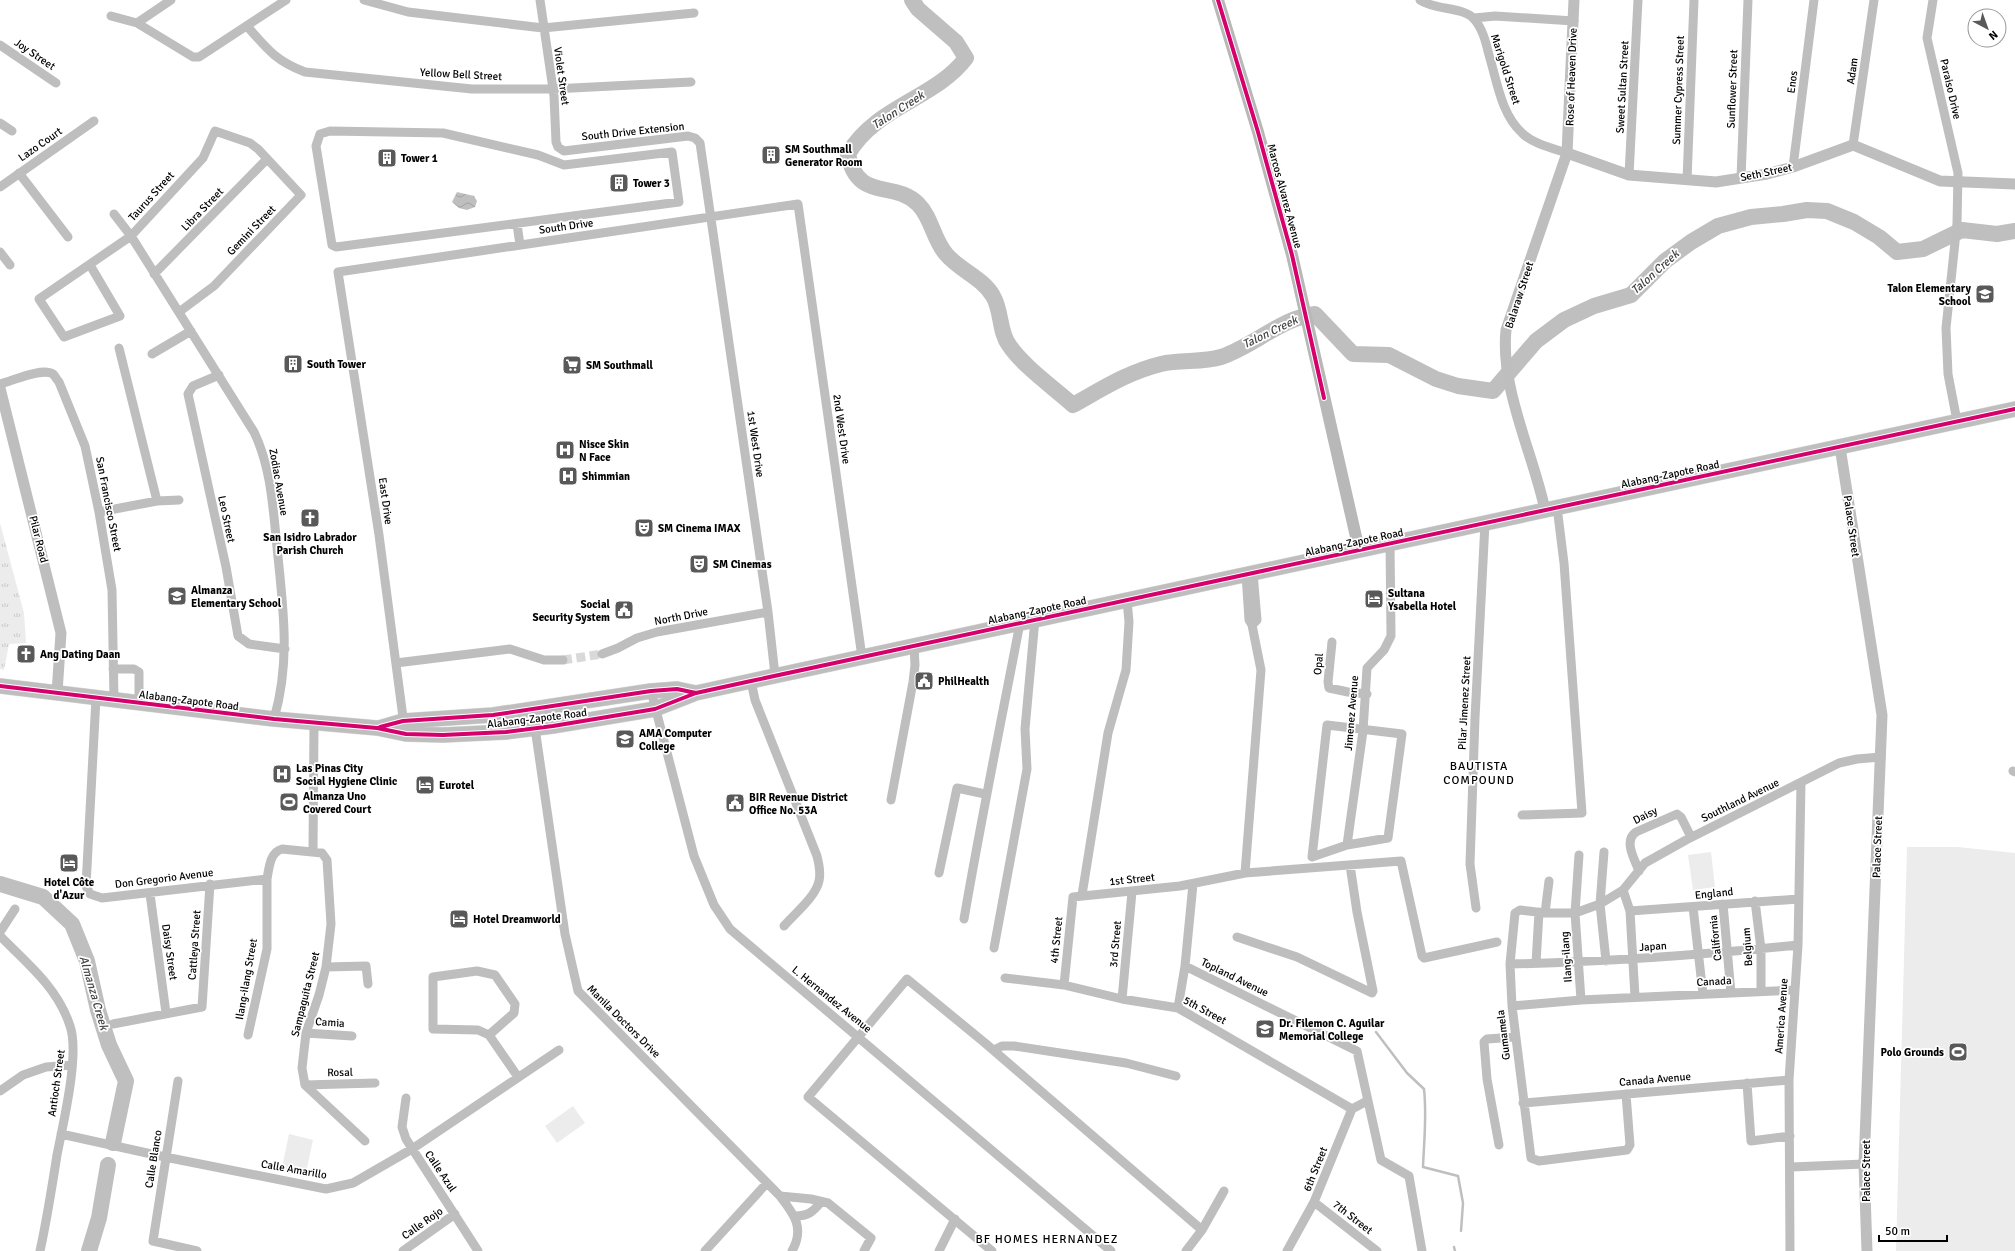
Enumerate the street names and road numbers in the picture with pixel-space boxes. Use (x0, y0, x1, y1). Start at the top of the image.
street label: Rose of Heaven Drive (1563, 28, 1580, 126)
street label: Marigold Street (1488, 32, 1523, 106)
street label: Summer Cypress Street (1670, 35, 1687, 145)
street label: Joy Street (12, 36, 58, 73)
street label: Sweet Sultan Street (1614, 40, 1631, 134)
street label: Violet Street (551, 46, 572, 106)
street label: Sunflower Street (1725, 49, 1740, 129)
street label: Adam (1844, 57, 1861, 85)
street label: Paraiso Drive (1937, 58, 1964, 121)
street label: Yellow Bell Street (420, 66, 503, 83)
street label: Enos (1785, 70, 1800, 94)
street label: South Drive Extension (581, 120, 685, 143)
street label: Lazo Court (16, 125, 65, 164)
street label: Marcos Alvarez Avenue (1264, 142, 1305, 250)
street label: Seth Street (1739, 161, 1793, 184)
street label: Taurus Street (126, 169, 177, 224)
street label: Libra Street (179, 185, 226, 234)
street label: Gemini Street (224, 203, 279, 258)
street label: South Drive (538, 216, 594, 237)
street label: Balaraw Street (1503, 260, 1536, 330)
street label: 2nd West Drive (830, 393, 853, 465)
street label: 1st West Drive (744, 410, 767, 478)
street label: Zodiac Avenue (266, 448, 291, 517)
street label: San Francisco Street (93, 456, 124, 553)
street label: Alabang-Zapote Road (1620, 458, 1721, 491)
street label: East Drive (376, 477, 395, 525)
street label: Leo Street (215, 494, 238, 544)
street label: Palace Street (1841, 494, 1862, 558)
street label: Pilar Road (26, 514, 51, 564)
street label: Alabang-Zapote Road (1304, 526, 1405, 559)
street label: Alabang-Zapote Road (987, 594, 1088, 627)
street label: North Drive (653, 605, 709, 628)
street label: Opal (1311, 653, 1326, 676)
street label: Pilar Jimenez Street (1456, 656, 1473, 750)
street label: Jimenez Avenue (1342, 675, 1361, 751)
street label: Alabang-Zapote Road (138, 688, 240, 713)
street label: Alabang-Zapote Road (486, 706, 588, 731)
street label: Southland Avenue (1699, 776, 1781, 825)
street label: Daisy (1631, 804, 1660, 827)
street label: Palace Street (1870, 816, 1885, 878)
street label: Don Gregorio Avenue (114, 866, 214, 891)
street label: 1st Street (1109, 871, 1156, 888)
street label: England (1694, 885, 1734, 902)
street label: Cattleya Street (186, 910, 203, 980)
street label: California (1707, 914, 1724, 962)
street label: 4th Street (1048, 916, 1065, 964)
street label: 3rd Street (1107, 920, 1124, 968)
street label: Daisy Street (159, 923, 180, 981)
street label: Belgium (1740, 927, 1755, 967)
street label: Ilang-ilang (1558, 931, 1575, 983)
street label: Ilang-ilang Street (233, 937, 260, 1021)
street label: Japan (1639, 939, 1667, 954)
street label: Sampaguita Street (289, 950, 322, 1038)
street label: Topland Avenue (1199, 955, 1271, 999)
street label: L. Hernandez Avenue (789, 963, 874, 1035)
street label: Canada (1696, 974, 1732, 989)
street label: America Avenue (1772, 978, 1791, 1054)
street label: Manila Doctors Drive (584, 982, 663, 1061)
street label: 5th Street (1181, 994, 1229, 1027)
street label: Gumamela (1494, 1009, 1513, 1061)
street label: Camia (315, 1015, 346, 1030)
street label: Antioch Street (45, 1049, 68, 1117)
street label: Rosal (327, 1066, 353, 1079)
street label: Canada Avenue (1619, 1070, 1691, 1089)
street label: Calle Blanco (142, 1129, 165, 1189)
street label: Palace Street (1860, 1140, 1873, 1202)
street label: 6th Street (1301, 1145, 1330, 1193)
street label: Calle Azul (422, 1148, 459, 1194)
street label: Calle Amarillo (260, 1157, 328, 1182)
street label: 7th Street (1330, 1198, 1375, 1237)
street label: Calle Rojo (399, 1204, 446, 1242)

